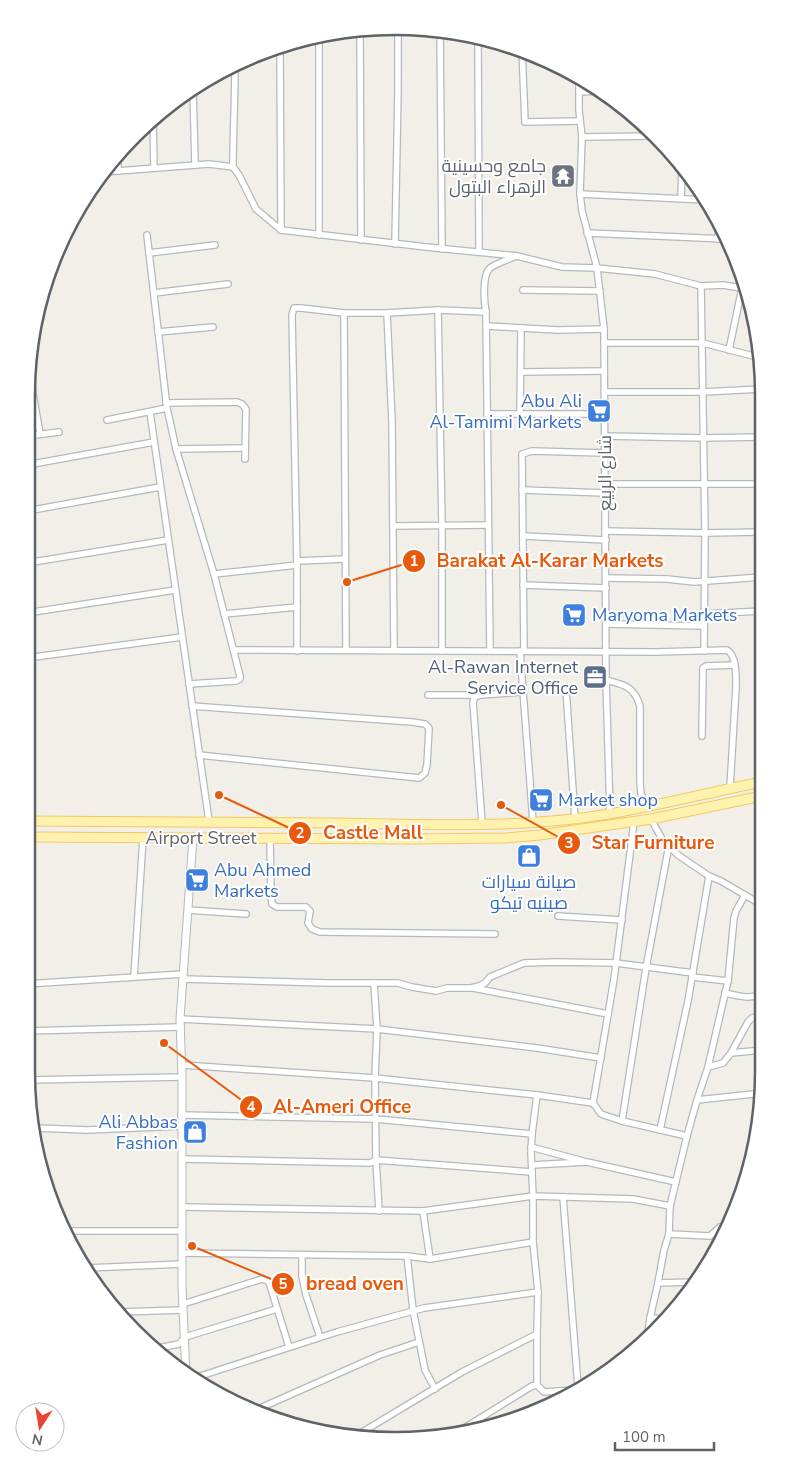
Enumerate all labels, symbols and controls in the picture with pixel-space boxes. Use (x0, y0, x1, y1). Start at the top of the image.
place label: جامع وحسينية الزهراء البتول (442, 154, 546, 199)
temple icon: جامع وحسينية الزهراء البتول (550, 163, 576, 189)
place label: Abu Ali Al-Tamimi Markets (429, 389, 582, 434)
supermarket icon: Abu Ali Al-Tamimi Markets (586, 398, 612, 424)
street label: شارع الربيع (593, 435, 617, 511)
callout: Barakat Al-Karar Markets (401, 544, 673, 578)
text: Barakat Al-Karar Markets (437, 548, 663, 574)
text: 1 (409, 551, 419, 571)
supermarket icon: Maryoma Markets (561, 602, 587, 628)
place label: Maryoma Markets (592, 603, 737, 627)
place label: Al-Rawan Internet Service Office (428, 655, 579, 700)
office icon: Al-Rawan Internet Service Office (582, 664, 608, 690)
supermarket icon: Market shop (528, 787, 554, 813)
place label: Market shop (558, 788, 658, 812)
callout: Castle Mall (288, 816, 433, 850)
text: Castle Mall (323, 820, 423, 846)
text: 2 (295, 823, 305, 843)
street label: Airport Street (145, 826, 257, 850)
callout: Star Furniture (556, 826, 724, 860)
text: Star Furniture (592, 830, 714, 856)
text: 3 (564, 833, 574, 853)
shop icon: صيانة سيارات صينيه تيكو (516, 843, 542, 869)
place label: Abu Ahmed Markets (214, 858, 311, 903)
supermarket icon: Abu Ahmed Markets (184, 867, 210, 893)
place label: صيانة سيارات صينيه تيكو (482, 870, 576, 915)
callout: Al-Ameri Office (238, 1090, 422, 1124)
text: Al-Ameri Office (273, 1094, 411, 1120)
text: 4 (246, 1097, 256, 1117)
place label: Ali Abbas Fashion (98, 1110, 178, 1155)
shop icon: Ali Abbas Fashion (182, 1119, 208, 1145)
callout: bread oven (271, 1267, 414, 1301)
text: bread oven (306, 1271, 404, 1297)
text: 5 (278, 1274, 288, 1294)
north arrow (15, 1402, 65, 1452)
scale bar (615, 1420, 714, 1452)
text: 100 m (622, 1427, 666, 1447)
text: N (30, 1429, 45, 1450)

